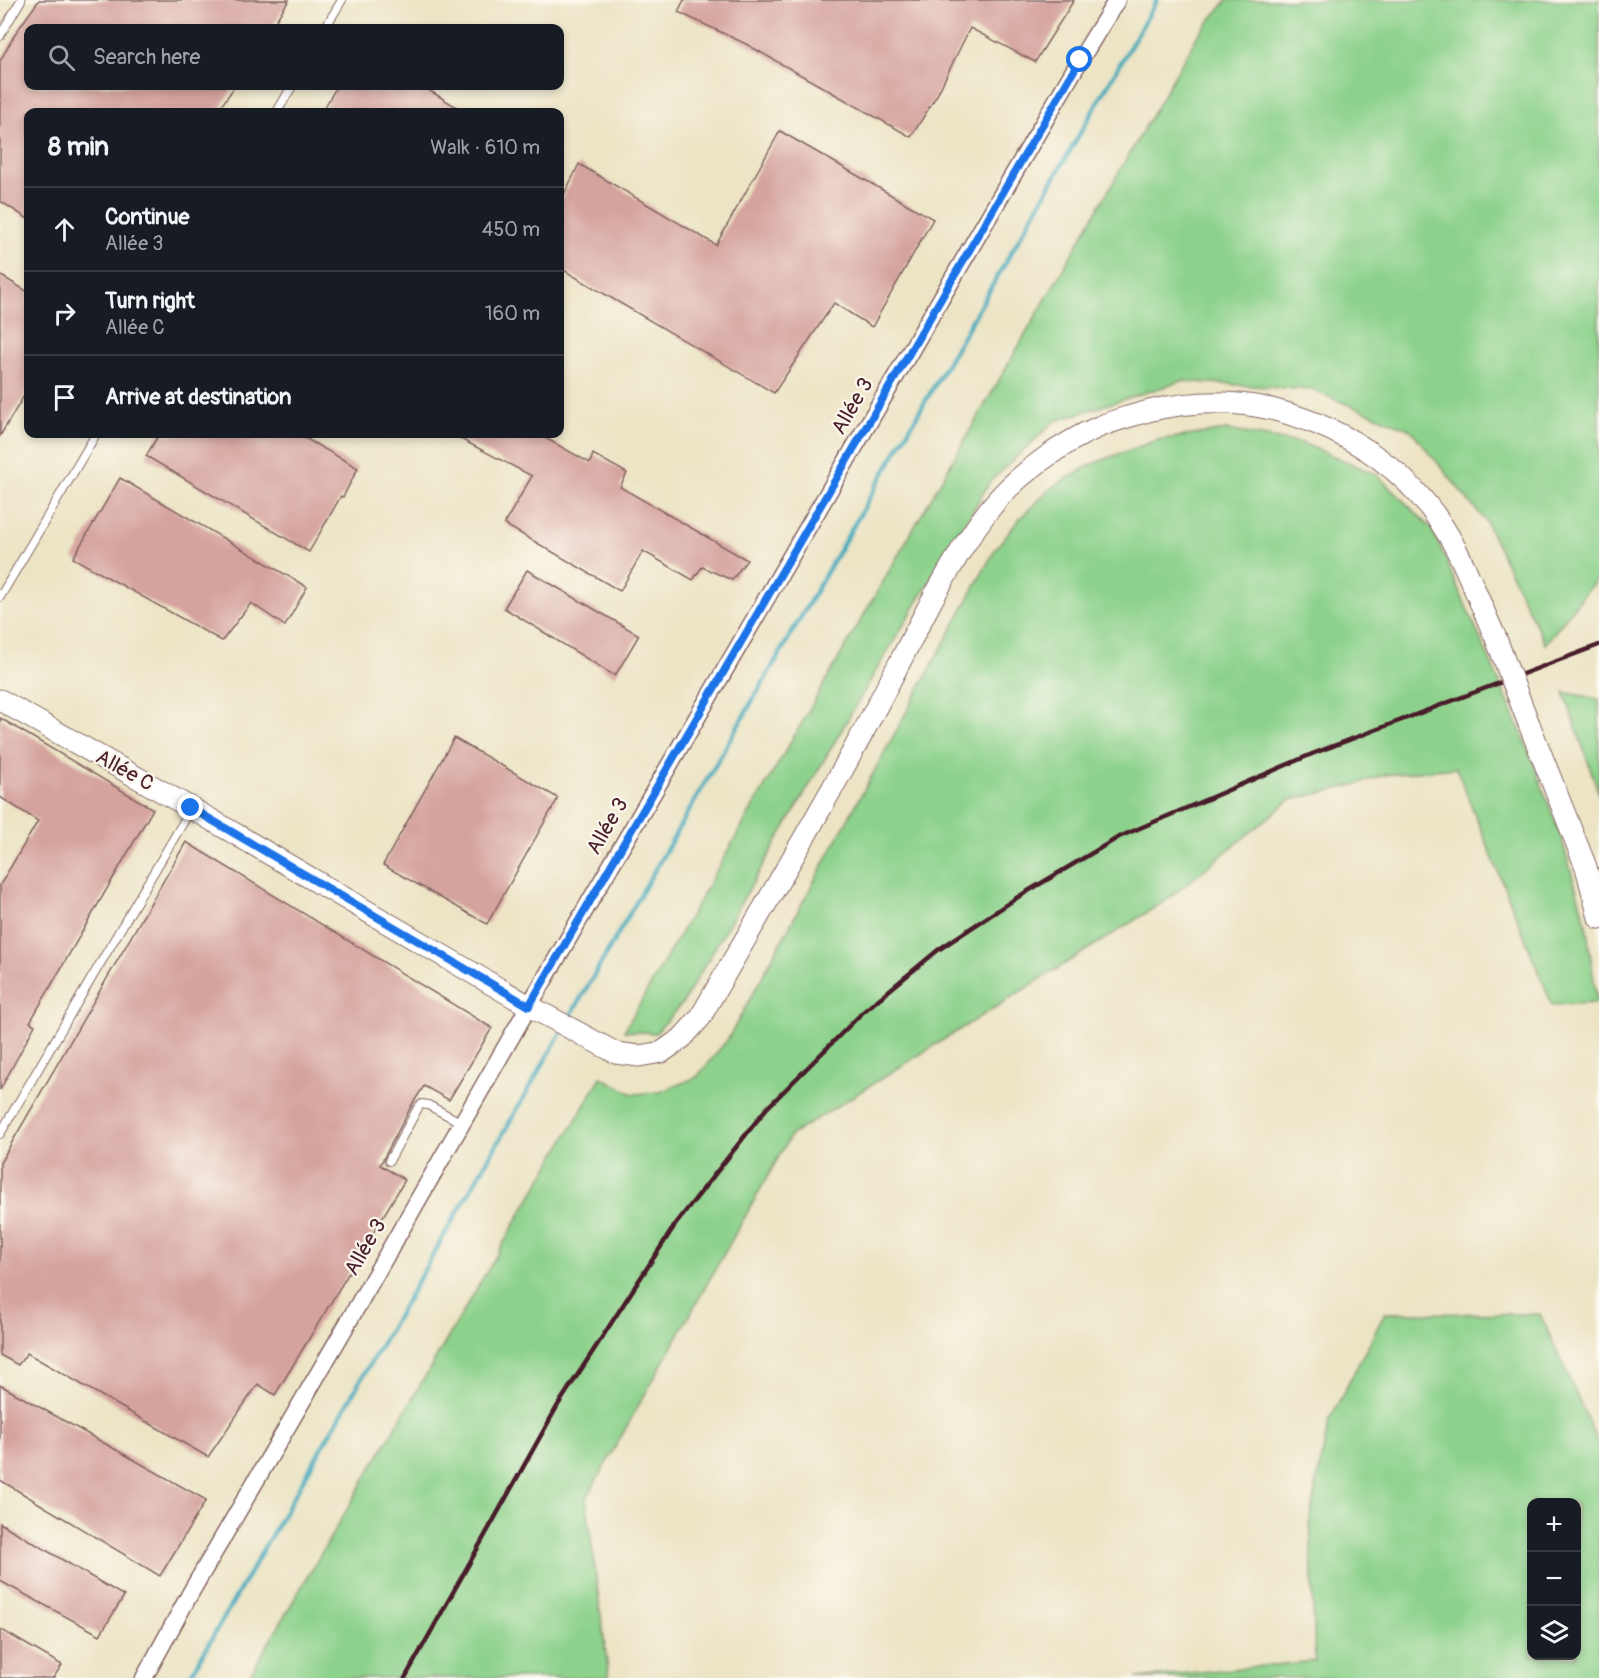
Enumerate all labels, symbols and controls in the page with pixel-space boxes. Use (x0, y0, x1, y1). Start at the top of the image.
search box (24, 24, 564, 90)
icon: search (45, 41, 78, 74)
text: Search here (93, 43, 200, 71)
route start (1066, 46, 1092, 72)
text: 8 min (48, 131, 109, 163)
text: Walk · 610 m (430, 135, 540, 160)
text: Continue (105, 203, 189, 231)
icon: ahead (48, 213, 81, 246)
text: 450 m (482, 217, 540, 242)
text: Allée 3 (105, 231, 164, 256)
text: Turn right (105, 287, 195, 315)
icon: right (48, 297, 81, 330)
text: 160 m (485, 301, 540, 326)
text: Allée C (105, 315, 165, 340)
street label: Allée 3 (825, 373, 879, 440)
icon: arrive (48, 381, 81, 414)
text: Arrive at destination (105, 383, 291, 411)
street label: Allée C (91, 743, 159, 797)
street label: Allée 3 (580, 793, 634, 860)
route end (177, 794, 203, 820)
street label: Allée 3 (338, 1214, 392, 1281)
map controls (1527, 1498, 1581, 1660)
button: + (1527, 1498, 1581, 1552)
button: − (1527, 1552, 1581, 1606)
button: layers (1527, 1606, 1581, 1660)

